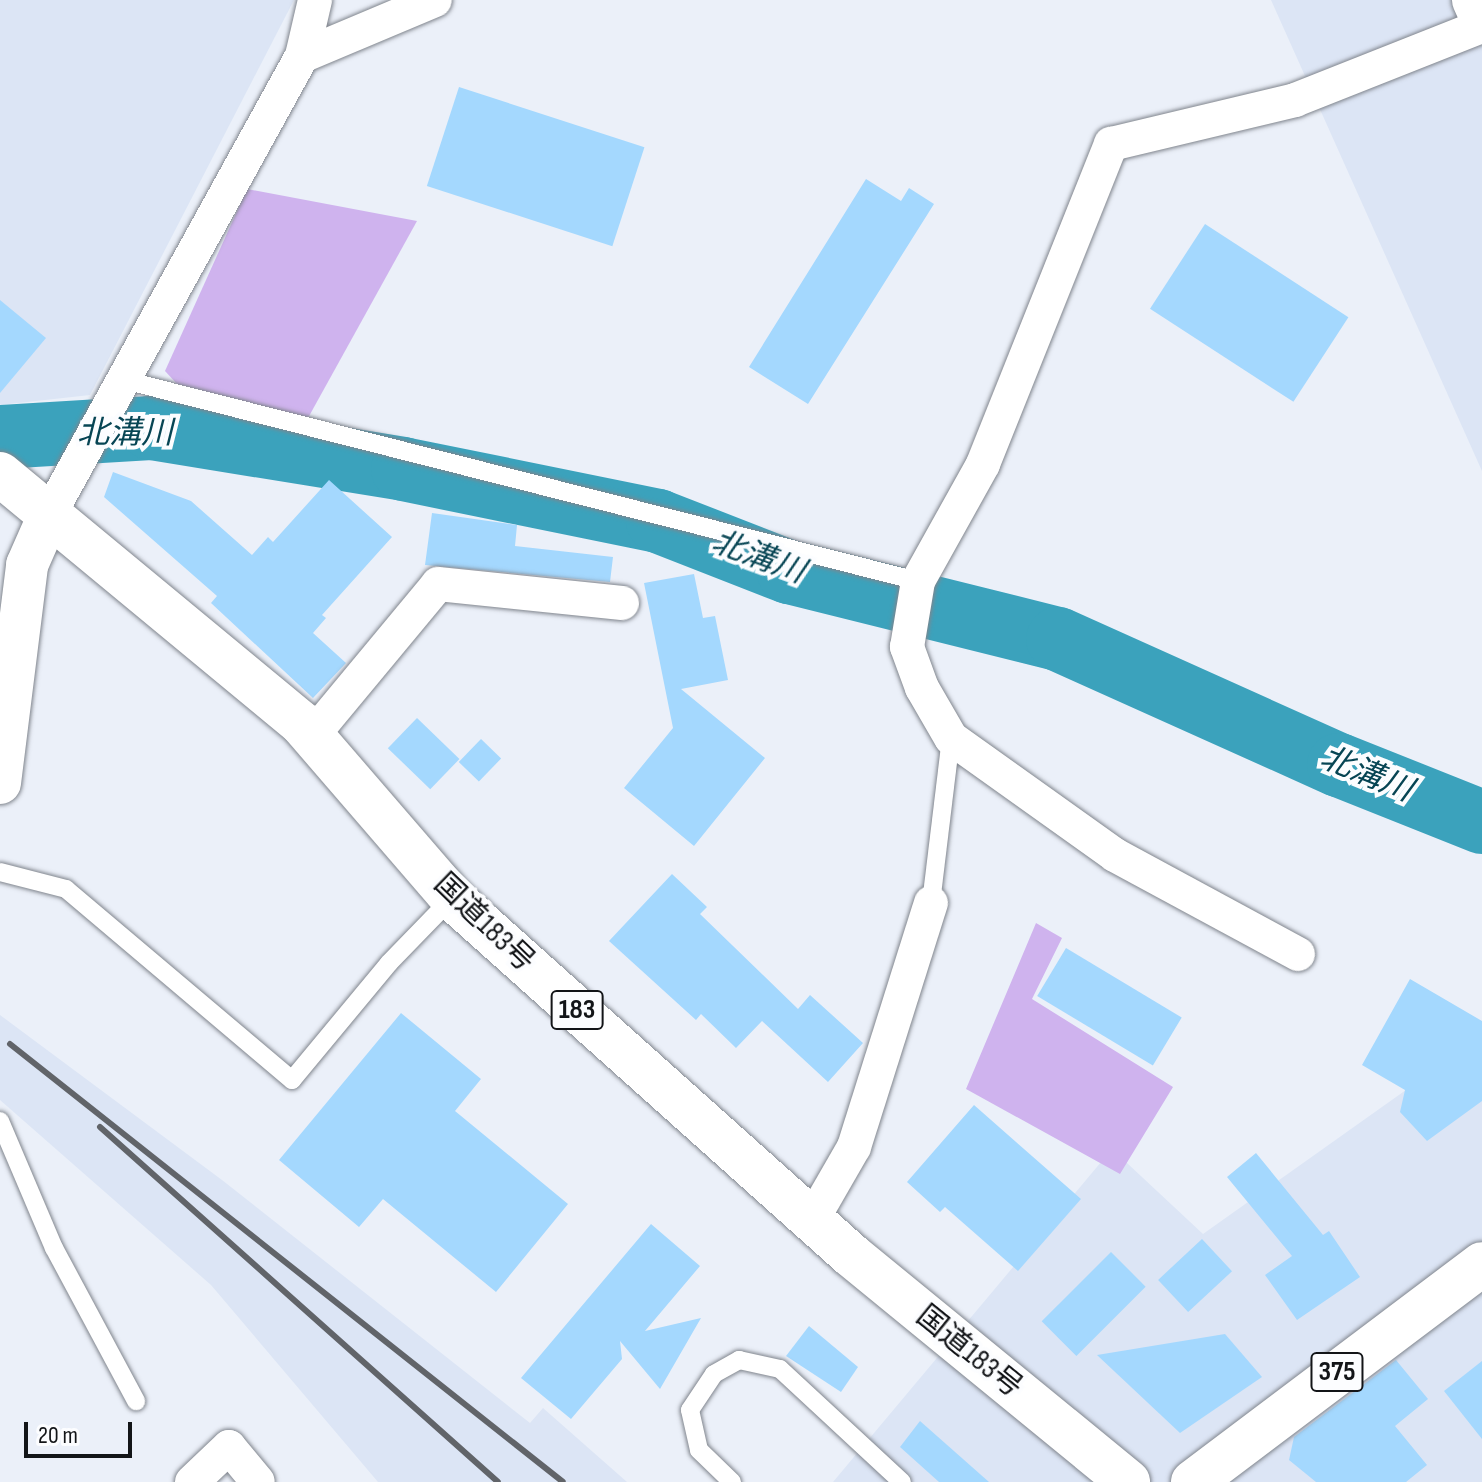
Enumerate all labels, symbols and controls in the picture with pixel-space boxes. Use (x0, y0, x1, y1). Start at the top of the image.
water label: 北溝川 (77, 415, 173, 453)
water label: 北溝川 (706, 524, 810, 592)
water label: 北溝川 (1314, 739, 1418, 811)
street label: 国道183号 (426, 866, 542, 980)
road number: 183 (549, 986, 605, 1034)
street label: 国道183号 (909, 1298, 1029, 1406)
road number: 375 (1309, 1348, 1365, 1396)
scale bar (28, 1406, 136, 1456)
text: 20 m (38, 1421, 78, 1450)

